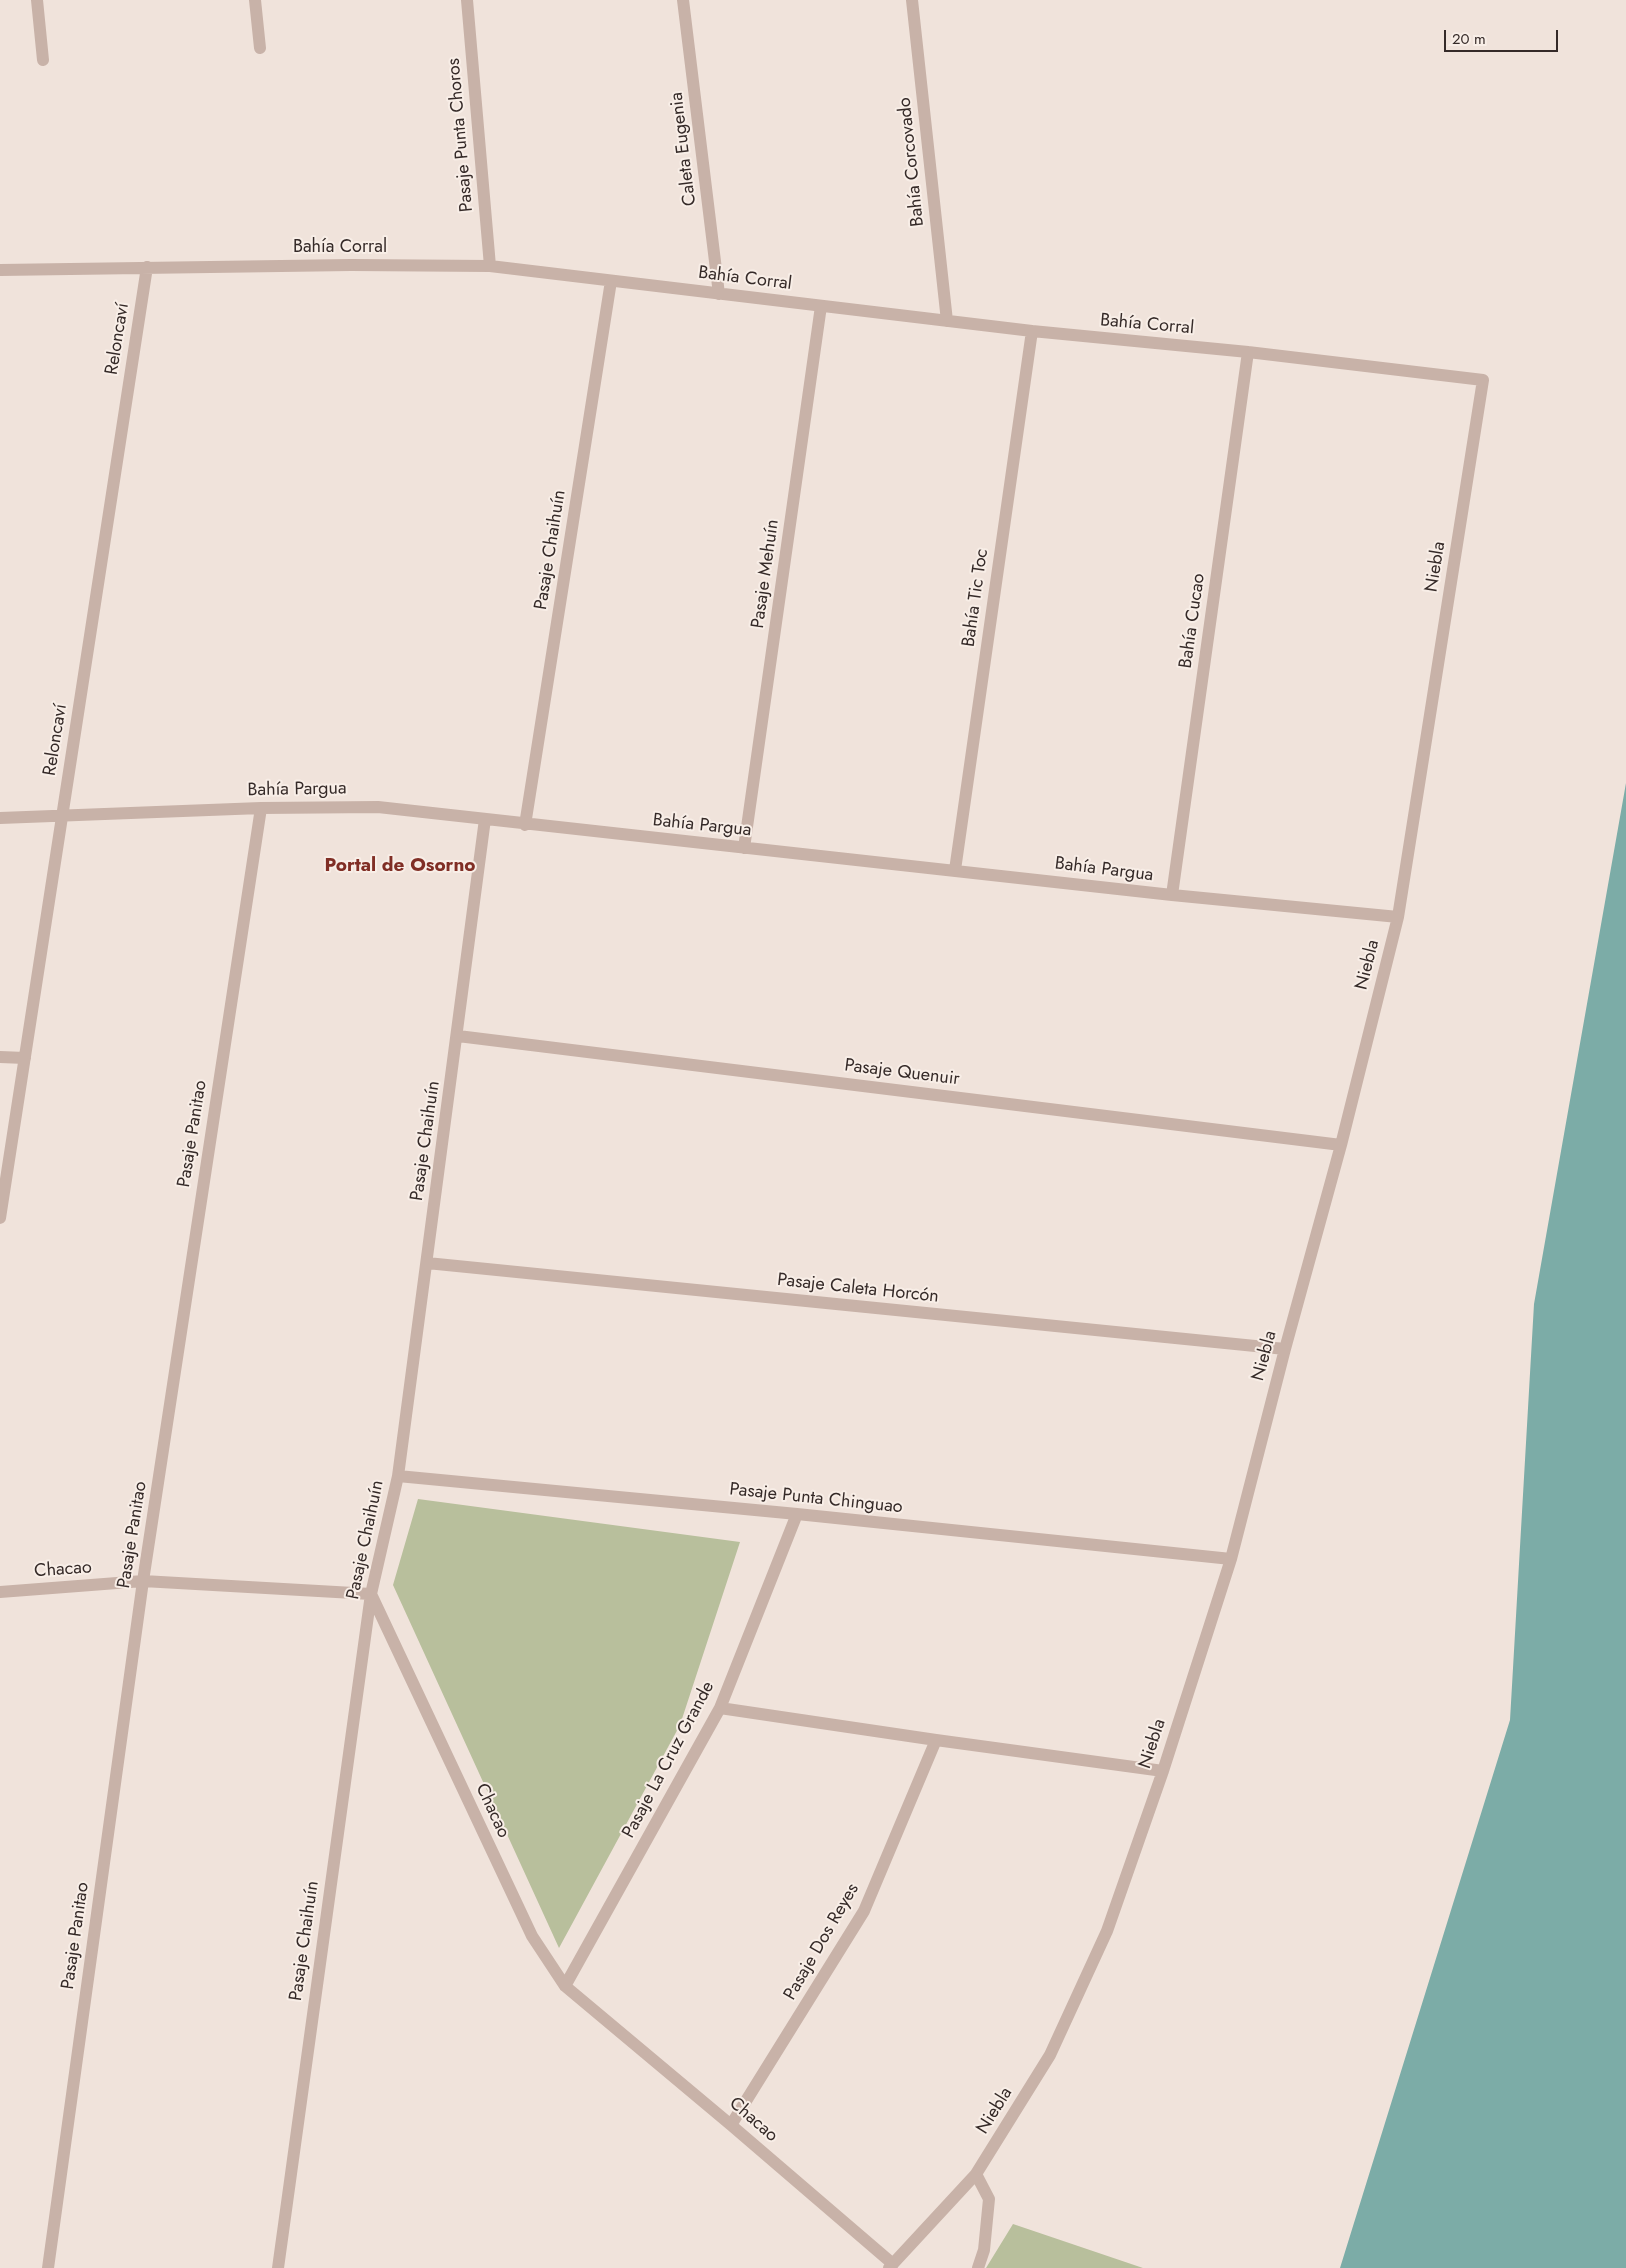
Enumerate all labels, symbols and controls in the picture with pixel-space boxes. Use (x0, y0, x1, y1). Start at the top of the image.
scale bar (1446, 20, 1560, 52)
text: 20 m (1452, 28, 1486, 50)
street label: Pasaje Punta Choros (444, 57, 478, 213)
street label: Caleta Eugenia (666, 91, 702, 207)
street label: Bahía Corcovado (894, 96, 930, 228)
street label: Bahía Corral (293, 237, 387, 259)
street label: Bahía Corral (697, 263, 793, 295)
street label: Reloncaví (102, 301, 134, 377)
street label: Bahía Corral (1099, 310, 1195, 340)
street label: Pasaje Chaihuín (531, 488, 571, 612)
street label: Pasaje Mehuín (748, 518, 784, 630)
street label: Niebla (1421, 540, 1451, 594)
street label: Bahía Tic Toc (958, 548, 994, 648)
street label: Bahía Cucao (1176, 572, 1210, 670)
street label: Reloncaví (40, 702, 72, 778)
street label: Bahía Pargua (247, 778, 347, 802)
street label: Bahía Pargua (652, 810, 752, 842)
street label: Bahía Pargua (1053, 853, 1155, 887)
district label: Portal de Osorno (324, 855, 476, 877)
street label: Niebla (1351, 938, 1385, 992)
street label: Pasaje Quenuir (843, 1055, 961, 1091)
street label: Pasaje Panitao (174, 1079, 212, 1189)
street label: Pasaje Chaihuín (407, 1079, 445, 1203)
street label: Pasaje Caleta Horcón (776, 1270, 940, 1308)
street label: Niebla (1248, 1329, 1282, 1383)
street label: Pasaje Chaihuín (343, 1478, 389, 1602)
street label: Pasaje Punta Chinguao (728, 1479, 904, 1519)
street label: Pasaje Panitao (114, 1480, 152, 1590)
street label: Chacao (34, 1557, 92, 1583)
street label: Pasaje La Cruz Grande (618, 1678, 720, 1842)
street label: Niebla (1135, 1716, 1171, 1772)
street label: Chacao (470, 1780, 514, 1842)
street label: Pasaje Chaihuín (286, 1879, 324, 2003)
street label: Pasaje Dos Reyes (780, 1880, 864, 2004)
street label: Pasaje Panitao (58, 1881, 94, 1991)
street label: Niebla (972, 2084, 1018, 2138)
street label: Chacao (724, 2093, 782, 2147)

